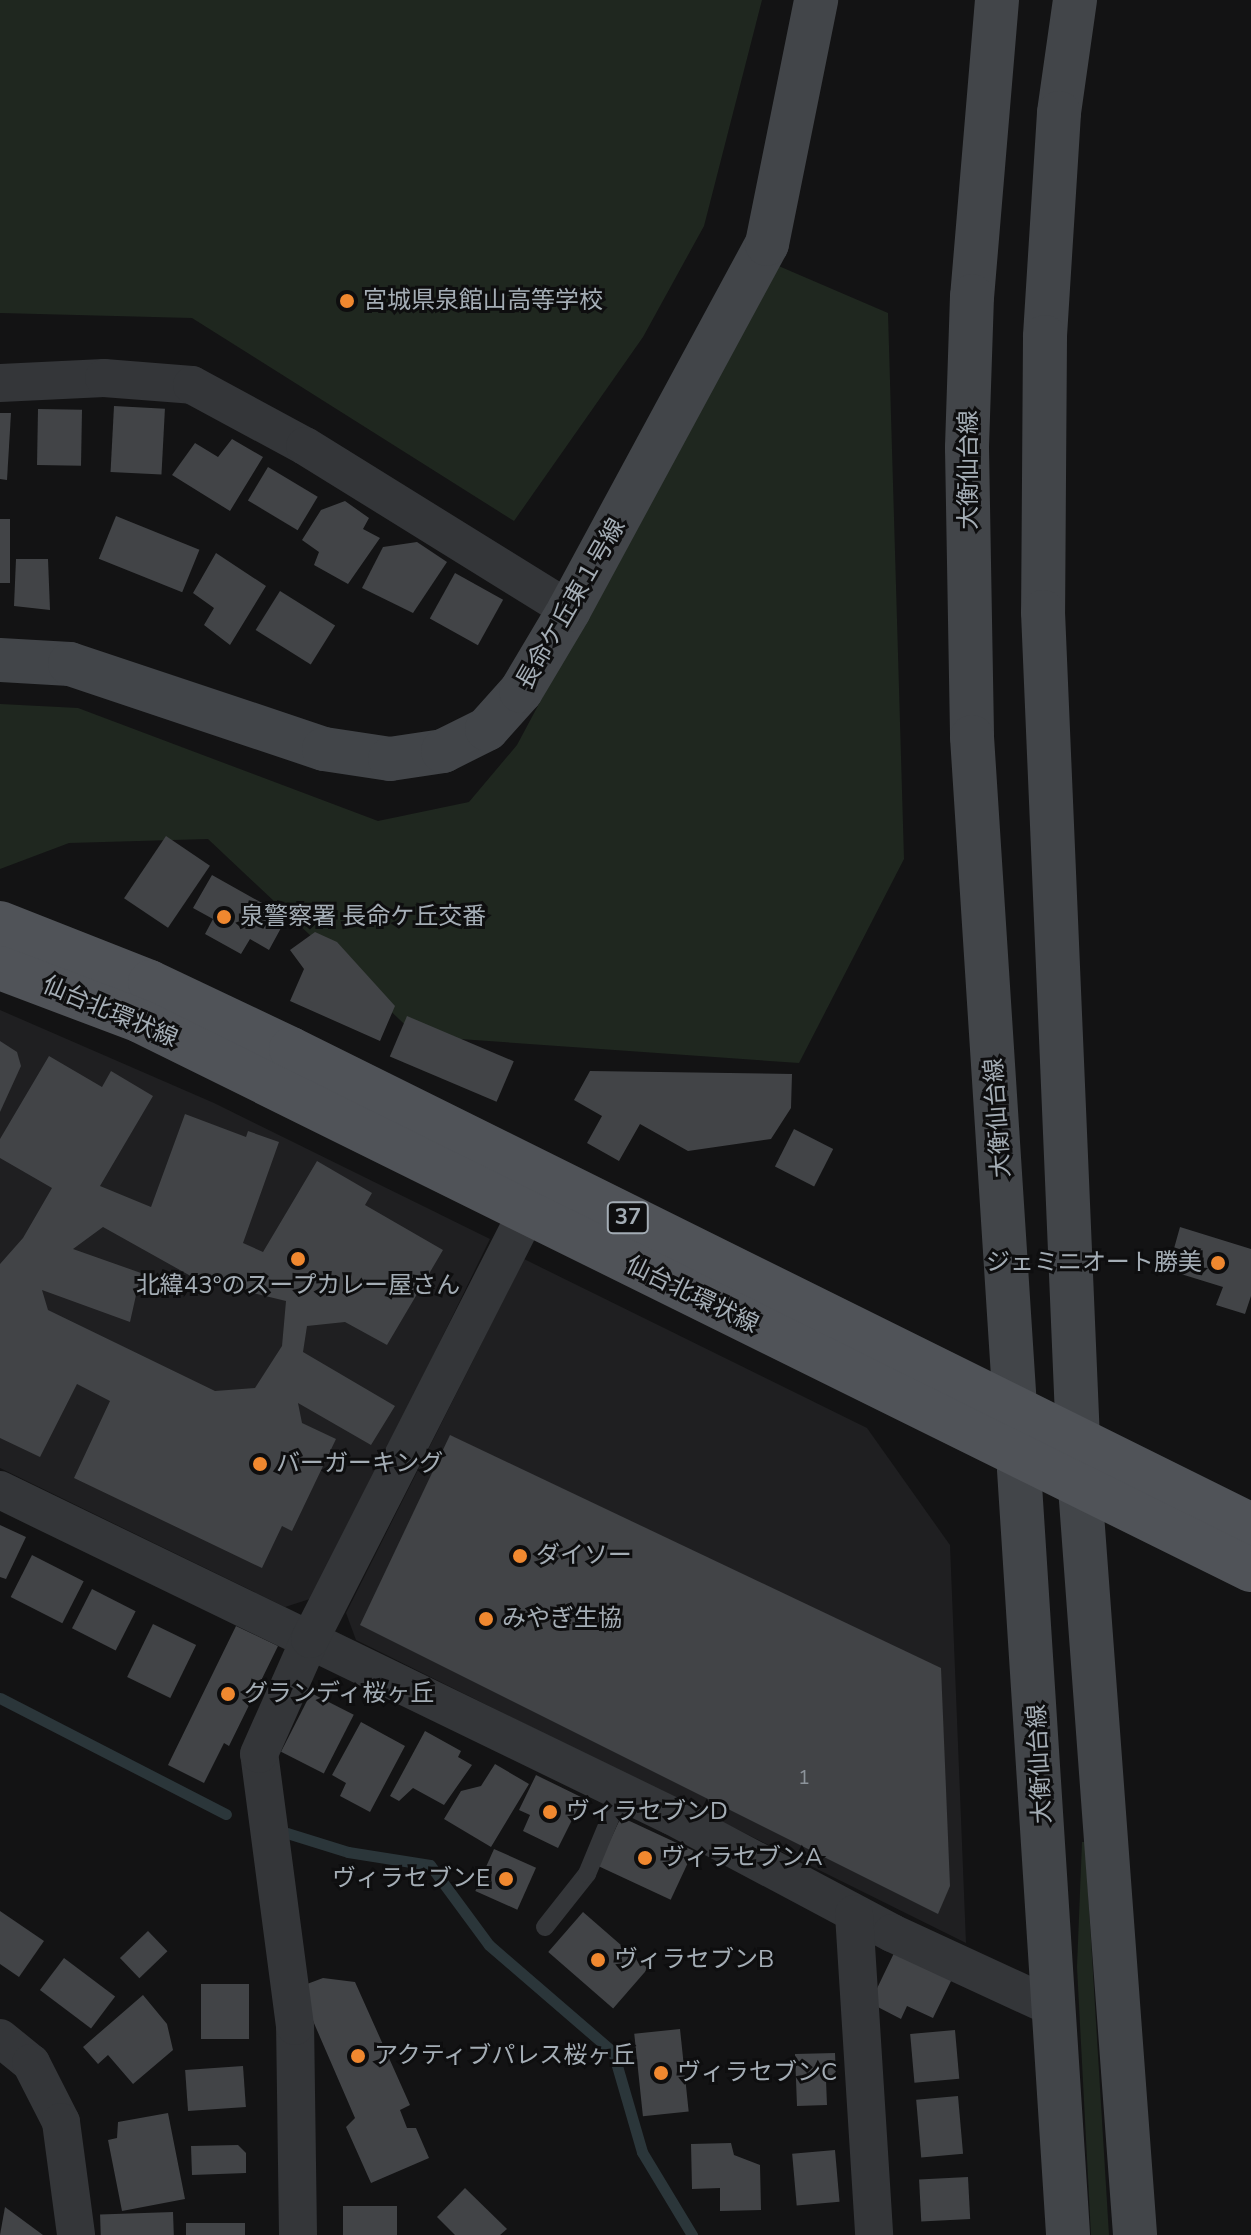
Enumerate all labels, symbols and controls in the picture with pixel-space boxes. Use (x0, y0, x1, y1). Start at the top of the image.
place label: 宮城県泉館山高等学校 (363, 287, 603, 315)
marker: 宮城県泉館山高等学校 (338, 292, 356, 310)
street label: 大衡仙台線 (955, 410, 983, 530)
street label: 長命ケ丘東１号線 (511, 514, 631, 694)
place label: 泉警察署 長命ケ丘交番 (240, 903, 486, 931)
marker: 泉警察署 長命ケ丘交番 (215, 908, 233, 926)
street label: 仙台北環状線 (38, 971, 182, 1053)
street label: 大衡仙台線 (979, 1057, 1017, 1179)
road number: 37 (606, 1200, 650, 1236)
place label: ジェミニオート勝美 (986, 1249, 1202, 1277)
marker: 北緯43°のスープカレー屋さん (289, 1250, 307, 1268)
street label: 仙台北環状線 (621, 1250, 763, 1340)
marker: ジェミニオート勝美 (1209, 1254, 1227, 1272)
place label: 北緯43°のスープカレー屋さん (135, 1272, 461, 1300)
place label: バーガーキング (276, 1450, 444, 1478)
marker: バーガーキング (251, 1455, 269, 1473)
place label: ダイソー (536, 1542, 632, 1570)
marker: ダイソー (511, 1547, 529, 1565)
place label: みやぎ生協 (502, 1605, 622, 1633)
marker: みやぎ生協 (477, 1610, 495, 1628)
place label: グランディ桜ヶ丘 (244, 1680, 436, 1708)
marker: グランディ桜ヶ丘 (219, 1685, 237, 1703)
street label: 大衡仙台線 (1022, 1703, 1058, 1825)
house number: 1 (798, 1765, 810, 1789)
place label: ヴィラセブンD (566, 1798, 728, 1826)
marker: ヴィラセブンD (541, 1803, 559, 1821)
place label: ヴィラセブンA (661, 1844, 822, 1872)
marker: ヴィラセブンA (636, 1849, 654, 1867)
place label: ヴィラセブンE (332, 1865, 490, 1893)
marker: ヴィラセブンE (497, 1870, 515, 1888)
place label: ヴィラセブンB (614, 1946, 774, 1974)
marker: ヴィラセブンB (589, 1951, 607, 1969)
place label: アクティブパレス桜ヶ丘 (374, 2042, 638, 2070)
marker: アクティブパレス桜ヶ丘 (349, 2047, 367, 2065)
place label: ヴィラセブンC (677, 2059, 837, 2087)
marker: ヴィラセブンC (652, 2064, 670, 2082)

